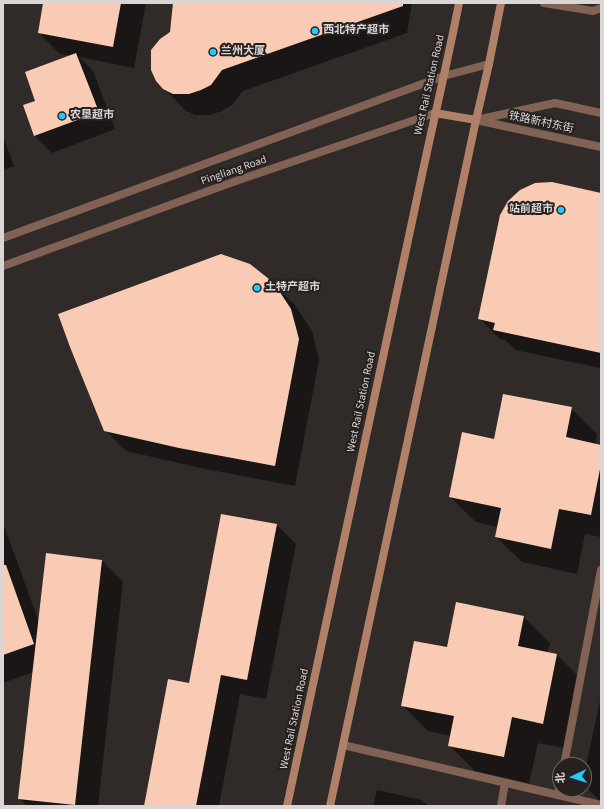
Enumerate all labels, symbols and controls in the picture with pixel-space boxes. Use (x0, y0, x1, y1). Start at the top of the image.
place label: 西北特产超市 (323, 24, 389, 38)
marker: 西北特产超市 (310, 26, 320, 36)
street label: West Rail Station Road (412, 34, 448, 136)
place label: 兰州大厦 (221, 45, 265, 59)
marker: 兰州大厦 (208, 47, 218, 57)
place label: 农垦超市 (70, 109, 114, 123)
street label: 铁路新村东街 (507, 110, 575, 136)
marker: 农垦超市 (57, 111, 67, 121)
street label: Pingliang Road (199, 154, 269, 188)
place label: 站前超市 (509, 203, 553, 217)
marker: 站前超市 (556, 205, 566, 215)
place label: 土特产超市 (265, 281, 320, 295)
marker: 土特产超市 (252, 283, 262, 293)
street label: West Rail Station Road (345, 350, 379, 454)
street label: West Rail Station Road (278, 667, 312, 771)
north arrow (552, 757, 592, 797)
text: 北 (553, 772, 568, 784)

